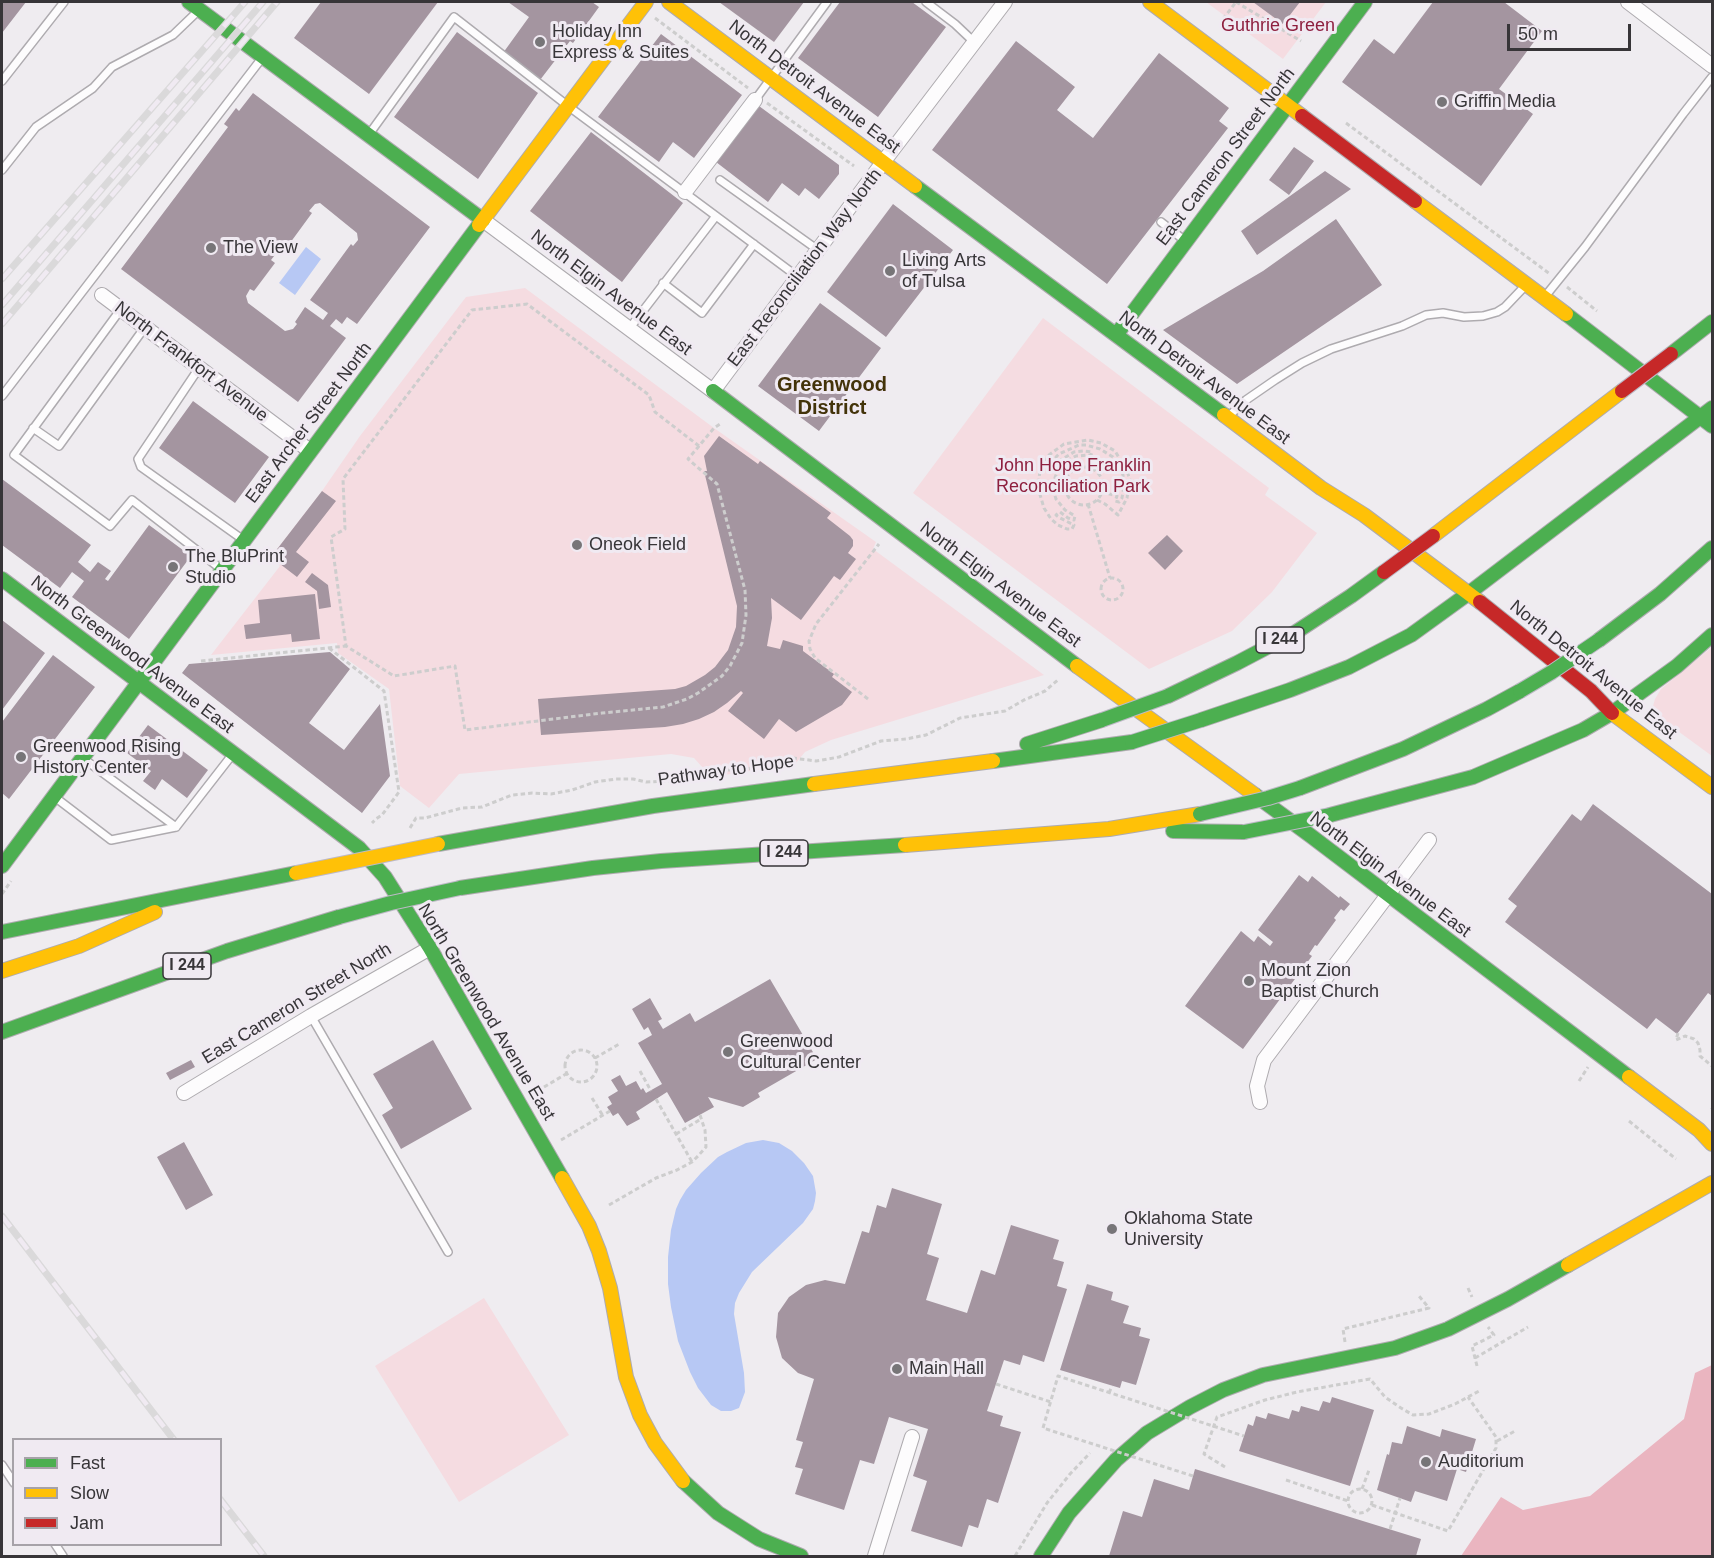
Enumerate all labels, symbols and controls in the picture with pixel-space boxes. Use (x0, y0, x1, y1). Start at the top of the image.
scale bar (1510, 12, 1634, 50)
park label: Guthrie Green (1221, 15, 1335, 37)
street label: North Detroit Avenue East (724, 16, 904, 158)
place label: Holiday Inn Express & Suites (552, 21, 689, 63)
text: 50 m (1518, 24, 1558, 44)
marker: Holiday Inn Express & Suites (533, 35, 547, 49)
street label: East Cameron Street North (1152, 64, 1300, 250)
place label: Griffin Media (1454, 91, 1556, 113)
marker: Griffin Media (1435, 95, 1449, 109)
street label: East Reconciliation Way North (723, 165, 887, 371)
street label: North Elgin Avenue East (526, 225, 696, 361)
place label: The View (223, 237, 298, 259)
marker: The View (204, 241, 218, 255)
place label: Living Arts of Tulsa (902, 250, 986, 292)
marker: Living Arts of Tulsa (883, 264, 897, 278)
street label: North Frankfort Avenue (110, 297, 272, 427)
street label: North Detroit Avenue East (1114, 307, 1294, 449)
street label: East Archer Street North (241, 338, 377, 508)
district label: Greenwood District (777, 373, 887, 420)
park label: John Hope Franklin Reconciliation Park (995, 455, 1151, 498)
street label: North Elgin Avenue East (915, 517, 1085, 653)
place label: Oneok Field (589, 534, 686, 556)
marker: Oneok Field (570, 538, 584, 552)
place label: The BluPrint Studio (185, 546, 284, 588)
marker: The BluPrint Studio (166, 560, 180, 574)
street label: North Greenwood Avenue East (26, 572, 238, 738)
street label: North Detroit Avenue East (1505, 596, 1681, 744)
road number: I 244 (1256, 627, 1304, 653)
place label: Greenwood Rising History Center (33, 736, 181, 778)
marker: Greenwood Rising History Center (14, 750, 28, 764)
street label: Pathway to Hope (657, 751, 795, 791)
street label: North Elgin Avenue East (1305, 807, 1475, 943)
road number: I 244 (760, 840, 808, 866)
street label: North Greenwood Avenue East (413, 900, 559, 1124)
street label: East Cameron Street North (198, 939, 396, 1069)
road number: I 244 (163, 953, 211, 979)
place label: Mount Zion Baptist Church (1261, 960, 1379, 1002)
marker: Mount Zion Baptist Church (1242, 974, 1256, 988)
place label: Greenwood Cultural Center (740, 1031, 861, 1074)
marker: Greenwood Cultural Center (721, 1045, 735, 1059)
place label: Oklahoma State University (1124, 1208, 1253, 1250)
marker: Oklahoma State University (1105, 1222, 1119, 1236)
place label: Main Hall (909, 1358, 984, 1380)
marker: Main Hall (890, 1362, 904, 1376)
legend (12, 1438, 222, 1546)
place label: Auditorium (1438, 1451, 1524, 1473)
text: Fast (70, 1453, 105, 1473)
marker: Auditorium (1419, 1455, 1433, 1469)
text: Slow (70, 1483, 109, 1503)
text: Jam (70, 1513, 104, 1533)

